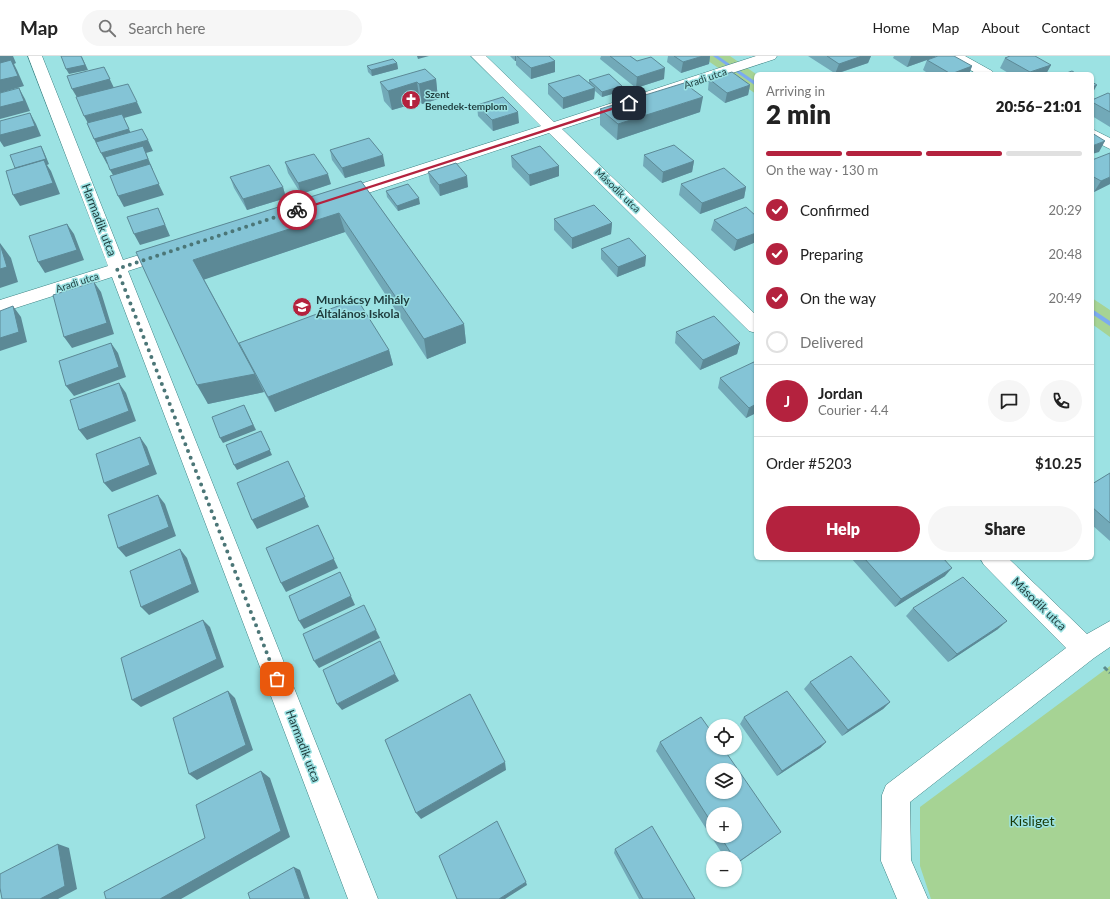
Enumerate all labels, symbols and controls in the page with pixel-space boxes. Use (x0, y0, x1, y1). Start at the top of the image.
search box (82, 10, 362, 46)
text: Map (20, 16, 58, 39)
icon: search (96, 17, 118, 39)
text: Search here (128, 19, 206, 37)
text: Home (872, 19, 910, 36)
text: Map (932, 19, 959, 36)
text: About (981, 19, 1019, 36)
text: Contact (1041, 19, 1090, 36)
street label: Aradi utca (682, 65, 728, 91)
text: Arriving in (766, 83, 825, 99)
pin (612, 86, 646, 120)
place label: Szent Benedek-templom (425, 88, 507, 112)
church icon: Szent Benedek-templom (400, 89, 422, 111)
icon: home (618, 92, 640, 114)
text: 20:56–21:01 (996, 97, 1082, 115)
text: 2 min (766, 98, 831, 130)
text: On the way · 130 m (766, 162, 878, 178)
street label: Második utca (593, 165, 643, 215)
street label: Harmadik utca (79, 181, 120, 258)
courier (277, 190, 317, 230)
icon: bike (286, 199, 308, 221)
icon: check (766, 199, 788, 221)
text: Confirmed (800, 201, 869, 219)
text: 20:29 (1049, 202, 1082, 218)
icon: check (766, 243, 788, 265)
text: Preparing (800, 245, 863, 263)
text: 20:48 (1049, 246, 1082, 262)
street label: Aradi utca (54, 269, 100, 295)
icon: check (766, 287, 788, 309)
text: On the way (800, 289, 876, 307)
text: 20:49 (1049, 290, 1082, 306)
place label: Munkácsy Mihály Általános Iskola (315, 292, 410, 321)
school or university icon: Munkácsy Mihály Általános Iskola (291, 296, 313, 318)
text: Delivered (800, 333, 863, 351)
button: chat (988, 380, 1030, 422)
button: phone (1040, 380, 1082, 422)
text: Jordan (818, 384, 863, 402)
text: J (784, 392, 790, 410)
text: Courier · 4.4 (818, 402, 889, 418)
text: Order #5203 (766, 454, 852, 472)
text: $10.25 (1035, 454, 1082, 472)
button: Help (766, 506, 920, 552)
button: Share (928, 506, 1082, 552)
street label: Második utca (1009, 574, 1070, 633)
pin (260, 662, 294, 696)
icon: bag (266, 668, 288, 690)
street label: Harmadik utca (283, 707, 324, 784)
map controls (706, 719, 742, 887)
button: locate (706, 719, 742, 755)
button: layers (706, 763, 742, 799)
button: + (706, 807, 742, 843)
park label: Kisliget (1010, 812, 1054, 829)
button: − (706, 851, 742, 887)

